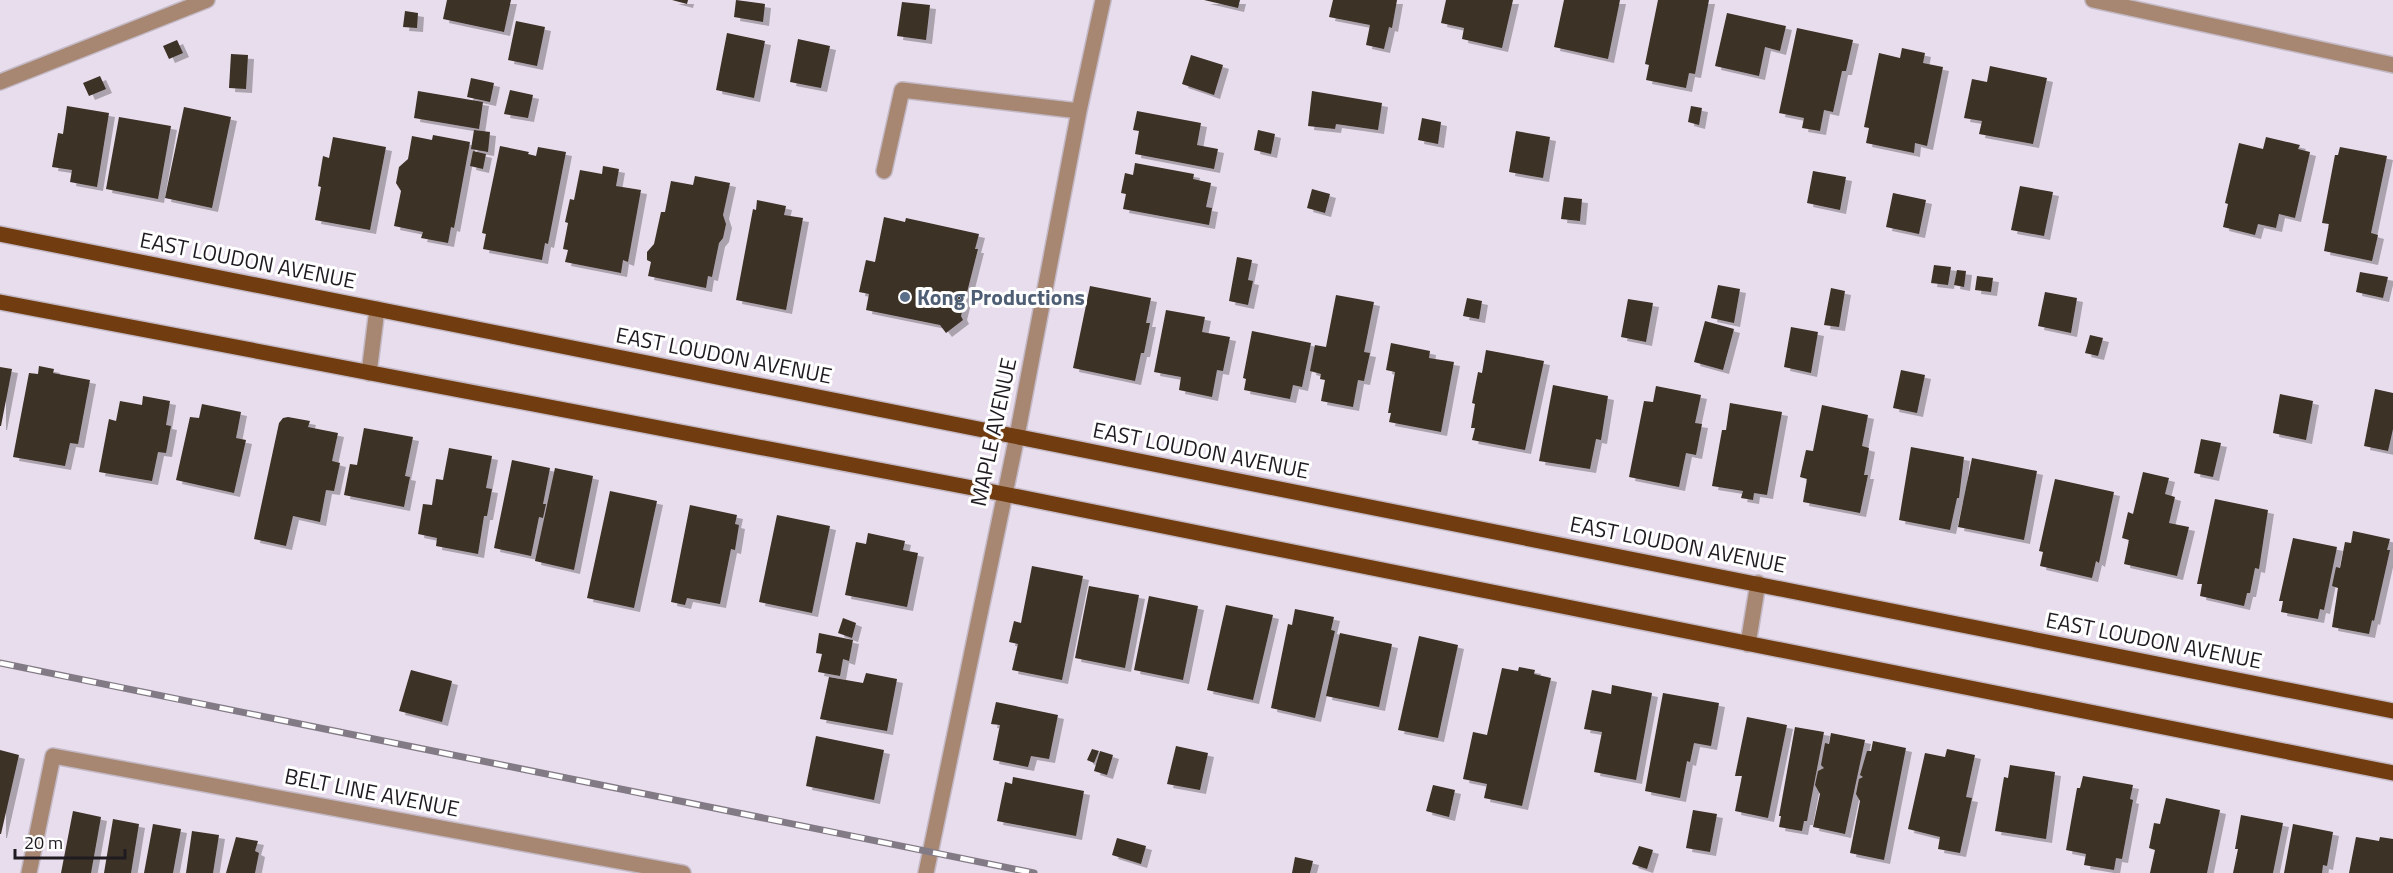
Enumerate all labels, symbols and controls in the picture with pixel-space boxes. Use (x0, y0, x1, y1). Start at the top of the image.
street label: EAST LOUDON AVENUE (137, 222, 359, 298)
place label: Kong Productions (917, 280, 1085, 314)
marker: Kong Productions (898, 290, 912, 304)
street label: EAST LOUDON AVENUE (613, 317, 835, 393)
street label: MAPLE AVENUE (961, 355, 1025, 509)
street label: EAST LOUDON AVENUE (1090, 412, 1312, 488)
street label: EAST LOUDON AVENUE (1567, 506, 1789, 582)
street label: EAST LOUDON AVENUE (2043, 602, 2265, 678)
street label: BELT LINE AVENUE (282, 758, 462, 826)
scale bar (15, 822, 124, 860)
text: 20 m (24, 829, 63, 856)

